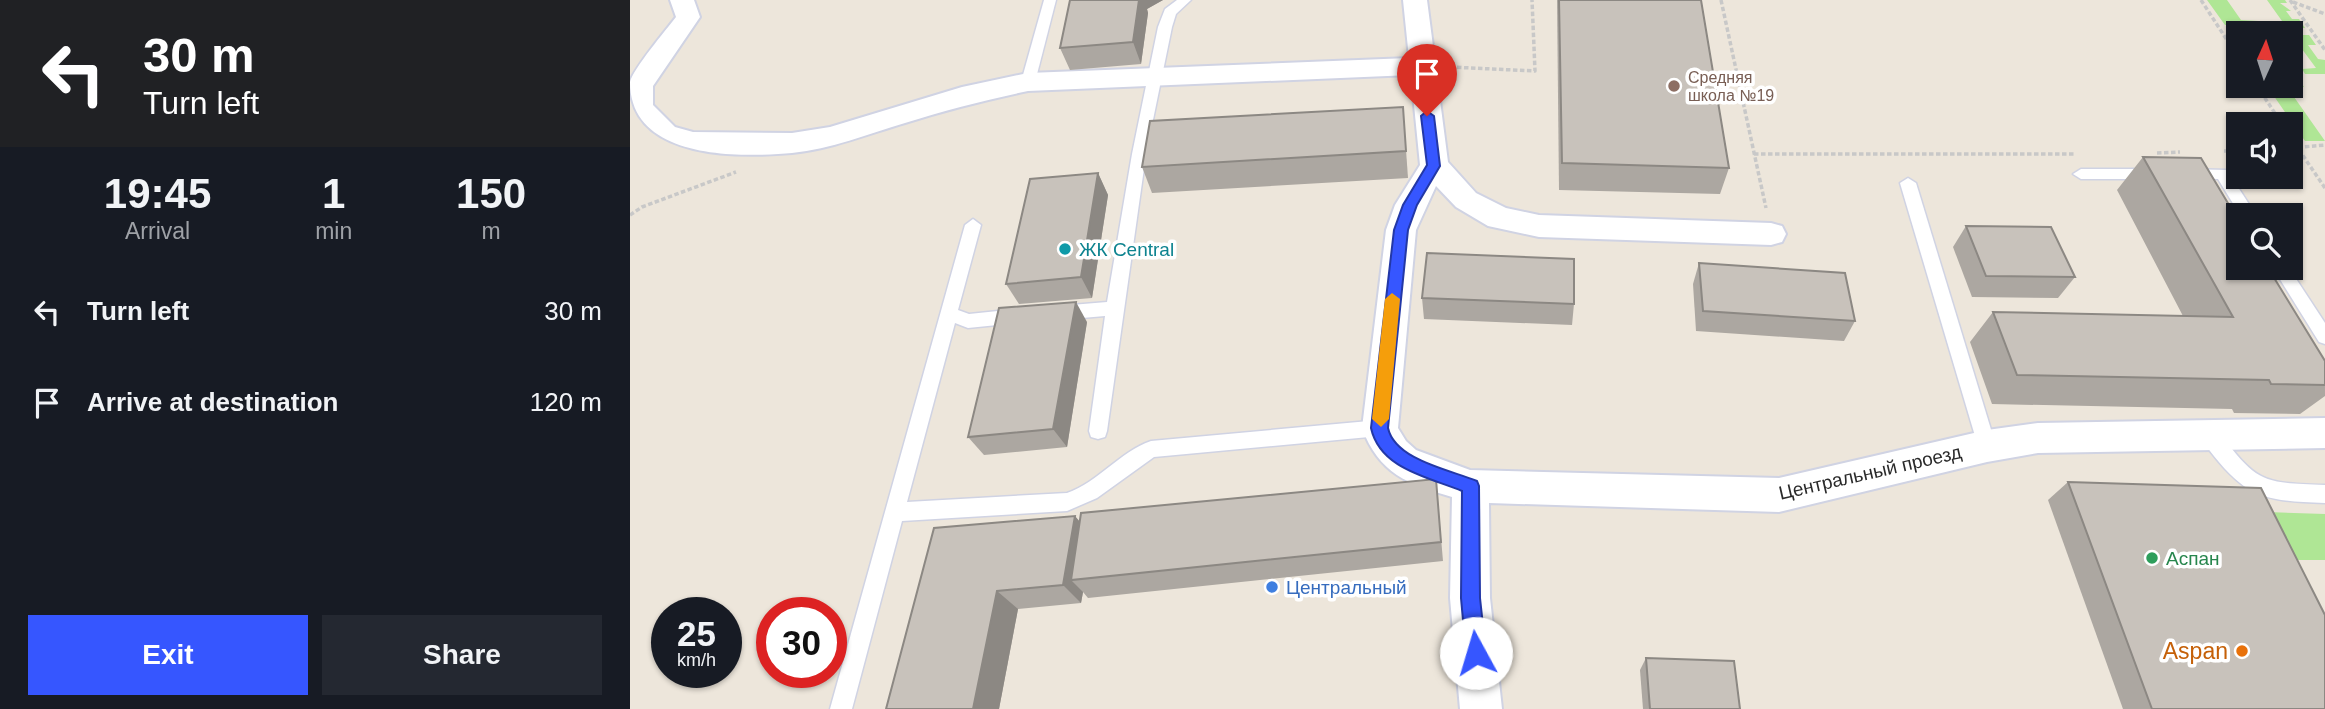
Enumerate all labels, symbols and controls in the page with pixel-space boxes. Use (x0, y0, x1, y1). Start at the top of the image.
north arrow (2226, 21, 2303, 98)
map controls (2226, 21, 2303, 280)
icon: left (28, 28, 119, 119)
text: 30 m (143, 28, 255, 82)
pin (1397, 44, 1457, 116)
icon: arrive (1408, 55, 1446, 93)
place label: Средняя школа №19 (1688, 69, 1774, 104)
marker: Средняя школа №19 (1666, 78, 1682, 94)
text: Turn left (143, 85, 259, 121)
button: sound (2226, 112, 2303, 189)
text: 19:45 (104, 170, 211, 217)
text: 1 (322, 170, 345, 217)
text: 150 (456, 170, 526, 217)
button: search (2226, 203, 2303, 280)
text: Arrival (125, 218, 190, 244)
text: min (315, 218, 352, 244)
text: m (482, 218, 501, 244)
place label: ЖК Central (1079, 239, 1174, 260)
marker: ЖК Central (1057, 241, 1073, 257)
icon: left (28, 293, 66, 331)
text: Turn left (87, 296, 189, 326)
text: 30 m (544, 296, 602, 326)
icon: arrive (28, 384, 66, 422)
text: Arrive at destination (87, 387, 338, 417)
text: 120 m (530, 387, 602, 417)
street label: Центральный проезд (1777, 441, 1964, 504)
place label: Аспан (2166, 548, 2220, 569)
marker: Аспан (2144, 550, 2160, 566)
place label: Центральный (1286, 577, 1407, 598)
marker: Центральный (1264, 579, 1280, 595)
speed limit sign: 30 (756, 597, 847, 688)
text: 25 (677, 614, 716, 653)
button: Exit (28, 615, 308, 695)
button: Share (322, 615, 602, 695)
position arrow (1439, 616, 1513, 690)
place label: Aspan (2163, 638, 2228, 664)
marker: Aspan (2234, 643, 2250, 659)
text: km/h (677, 650, 716, 670)

